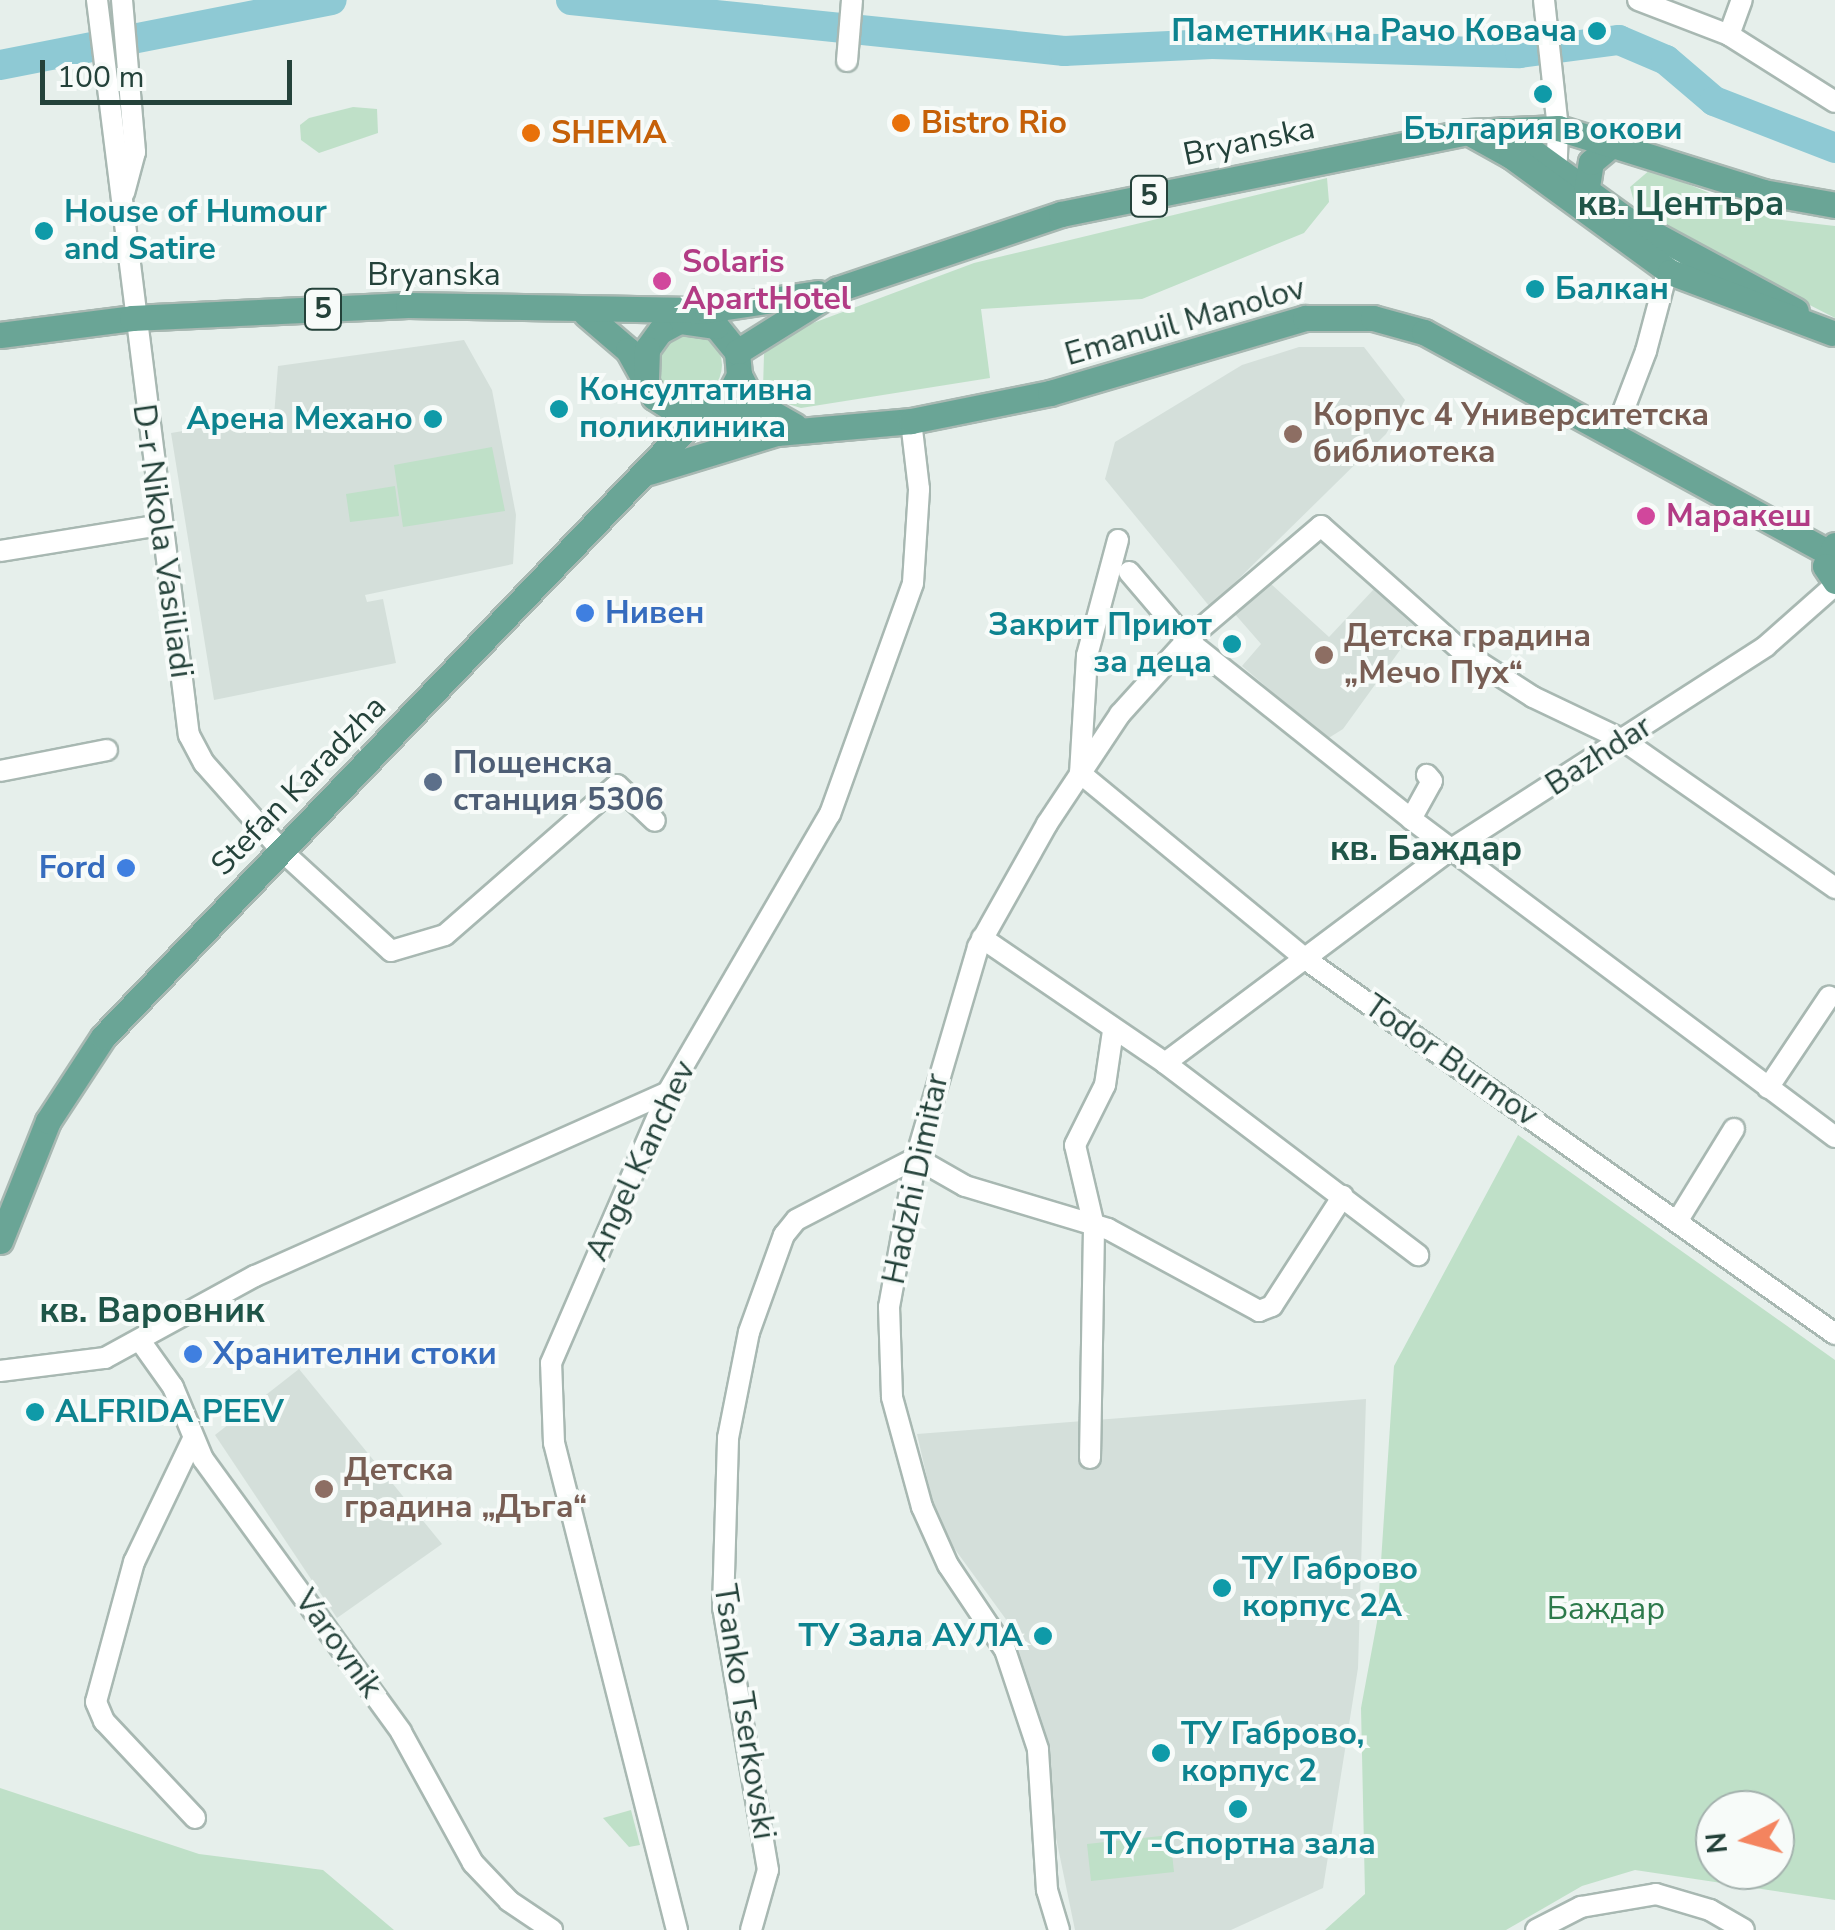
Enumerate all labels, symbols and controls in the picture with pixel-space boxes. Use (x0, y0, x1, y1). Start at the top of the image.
place label: Паметник на Рачо Ковача (1171, 12, 1577, 50)
marker: Паметник на Рачо Ковача (1586, 20, 1608, 42)
scale bar (45, 40, 298, 102)
text: 100 m (57, 57, 144, 98)
marker: България в окови (1532, 83, 1554, 105)
place label: Bistro Rio (921, 104, 1067, 142)
street label: Bryanska (1180, 109, 1318, 175)
place label: България в окови (1403, 110, 1683, 148)
marker: Bistro Rio (890, 112, 912, 134)
place label: SHEMA (551, 114, 667, 152)
marker: SHEMA (520, 122, 542, 144)
road number: 5 (1129, 171, 1169, 221)
district label: кв. Центъра (1578, 183, 1784, 225)
place label: House of Humour and Satire (64, 194, 327, 269)
marker: House of Humour and Satire (33, 220, 55, 242)
place label: Solaris ApartHotel (682, 244, 851, 319)
street label: Bryanska (367, 256, 501, 294)
street label: Emanuil Manolov (1061, 269, 1309, 375)
marker: Solaris ApartHotel (651, 270, 673, 292)
place label: Балкан (1555, 270, 1669, 308)
marker: Балкан (1524, 278, 1546, 300)
road number: 5 (303, 284, 343, 334)
place label: Консултативна поликлиника (579, 372, 813, 447)
place label: Корпус 4 Университетска библиотека (1313, 397, 1709, 472)
marker: Консултативна поликлиника (548, 398, 570, 420)
place label: Арена Механо (186, 400, 413, 438)
street label: D-r Nikola Vasiliadi (124, 402, 200, 680)
marker: Арена Механо (422, 408, 444, 430)
marker: Корпус 4 Университетска библиотека (1282, 423, 1304, 445)
place label: Маракеш (1666, 497, 1812, 535)
marker: Маракеш (1635, 505, 1657, 527)
place label: Нивен (605, 594, 704, 632)
marker: Нивен (574, 602, 596, 624)
place label: Закрит Приют за деца (988, 607, 1212, 682)
place label: Детска градина „Мечо Пух“ (1344, 618, 1591, 693)
marker: Закрит Приют за деца (1221, 633, 1243, 655)
marker: Детска градина „Мечо Пух“ (1313, 644, 1335, 666)
street label: Stefan Karadzha (203, 688, 395, 884)
street label: Bazhdar (1539, 708, 1659, 804)
place label: Пощенска станция 5306 (453, 745, 664, 820)
marker: Пощенска станция 5306 (422, 771, 444, 793)
district label: кв. Баждар (1330, 828, 1522, 870)
place label: Ford (39, 849, 106, 887)
marker: Ford (115, 857, 137, 879)
street label: Todor Burmov (1357, 987, 1545, 1135)
street label: Angel Kanchev (578, 1055, 704, 1267)
street label: Hadzhi Dimitar (875, 1070, 957, 1288)
district label: кв. Варовник (39, 1290, 265, 1332)
place label: Хранителни стоки (213, 1335, 497, 1373)
marker: Хранителни стоки (182, 1343, 204, 1365)
place label: ALFRIDA PEEV (55, 1393, 284, 1431)
marker: ALFRIDA PEEV (24, 1401, 46, 1423)
place label: Детска градина „Дъга“ (344, 1452, 587, 1527)
marker: Детска градина „Дъга“ (313, 1478, 335, 1500)
place label: ТУ Габрово корпус 2А (1242, 1551, 1418, 1626)
marker: ТУ Габрово корпус 2А (1211, 1577, 1233, 1599)
street label: Tsanko Tserkovski (705, 1582, 783, 1842)
street label: Varovnik (286, 1583, 390, 1705)
park label: Баждар (1547, 1590, 1665, 1628)
place label: ТУ Зала АУЛА (798, 1617, 1023, 1655)
marker: ТУ Зала АУЛА (1032, 1625, 1054, 1647)
place label: ТУ Габрово, корпус 2 (1181, 1716, 1365, 1791)
marker: ТУ Габрово, корпус 2 (1150, 1742, 1172, 1764)
north arrow (1695, 1790, 1795, 1890)
marker: ТУ -Спортна зала (1227, 1798, 1249, 1820)
place label: ТУ -Спортна зала (1100, 1825, 1376, 1863)
text: N (1697, 1831, 1737, 1855)

